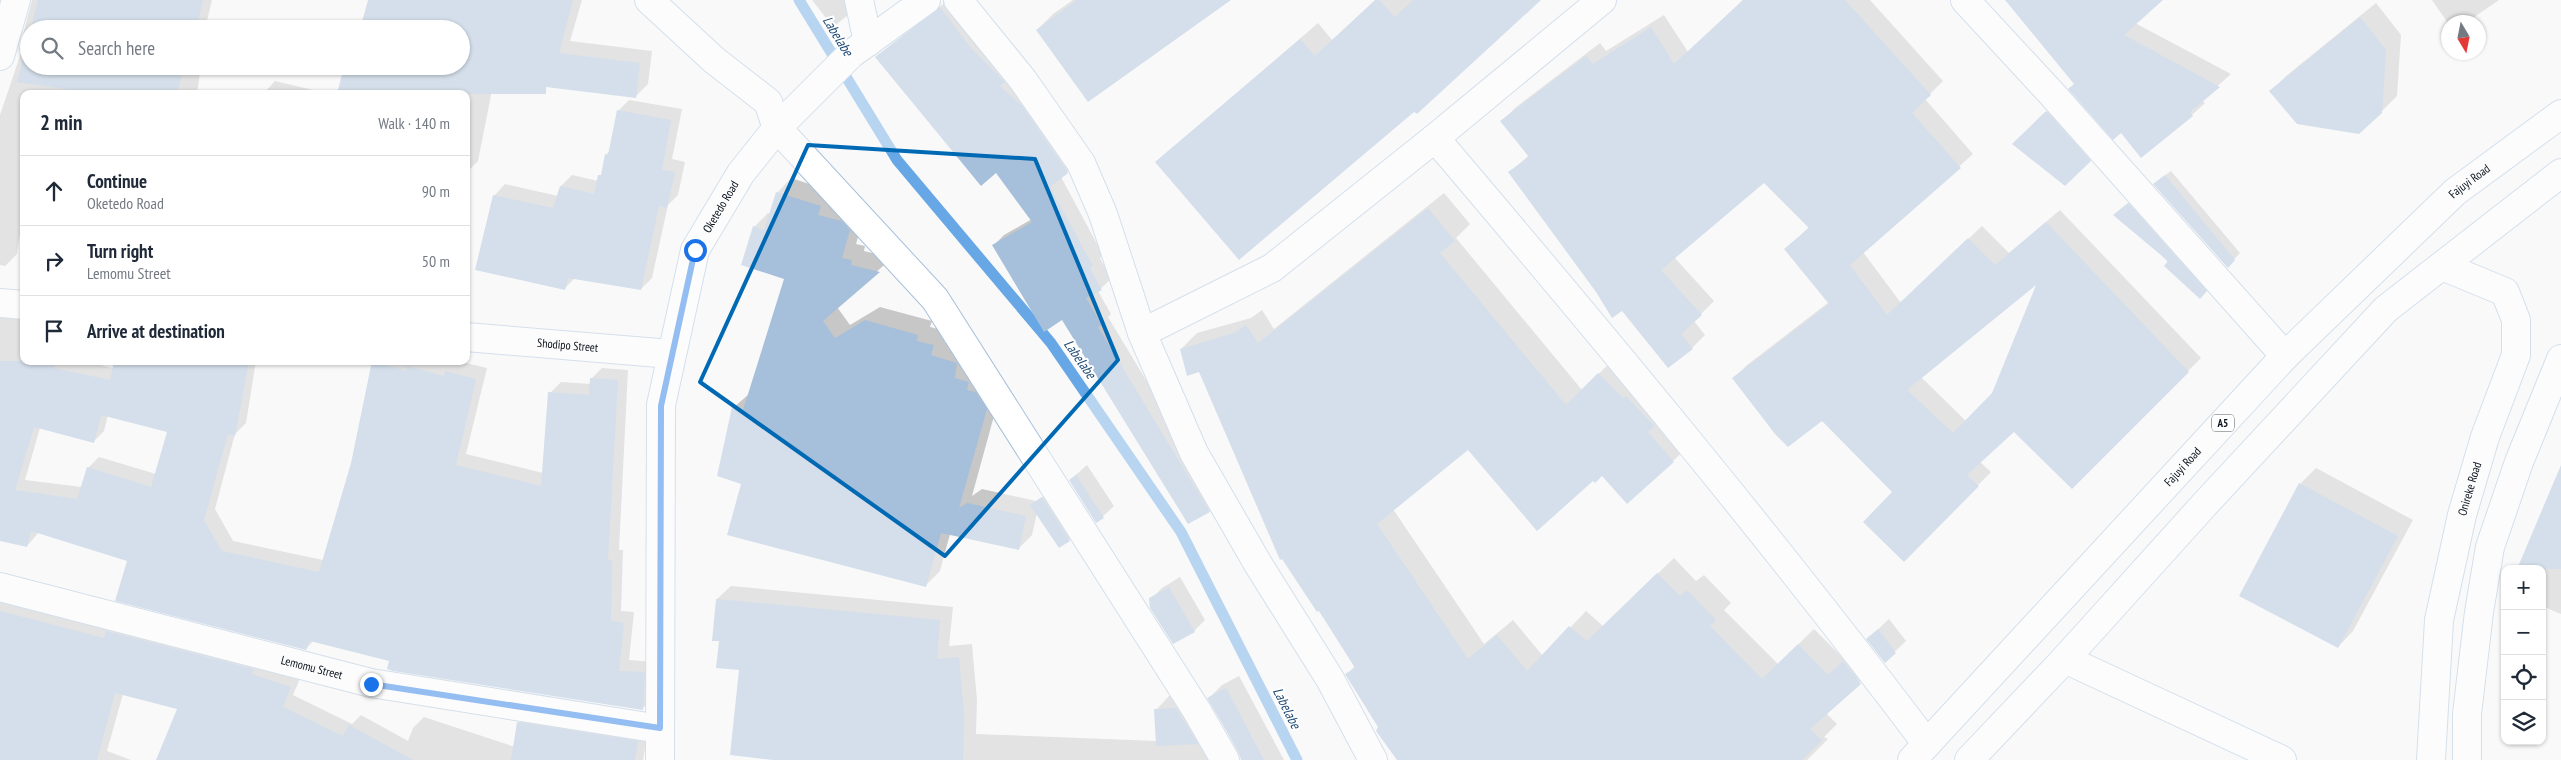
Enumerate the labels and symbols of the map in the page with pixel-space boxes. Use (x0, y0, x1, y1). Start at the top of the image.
water label: Labelabe (819, 13, 858, 60)
north arrow (2441, 15, 2486, 60)
street label: Fajuyi Road (2445, 161, 2493, 201)
street label: Oketedo Road (699, 178, 742, 235)
route start (684, 239, 707, 262)
street label: Shodipo Street (537, 335, 600, 355)
water label: Labelabe (1060, 336, 1101, 383)
road number: A5 (2212, 414, 2234, 432)
street label: Fajuyi Road (2161, 444, 2204, 489)
street label: Onireke Road (2454, 460, 2484, 517)
street label: Lemomu Street (280, 652, 345, 682)
route end (360, 673, 383, 696)
water label: Labelabe (1269, 684, 1306, 733)

